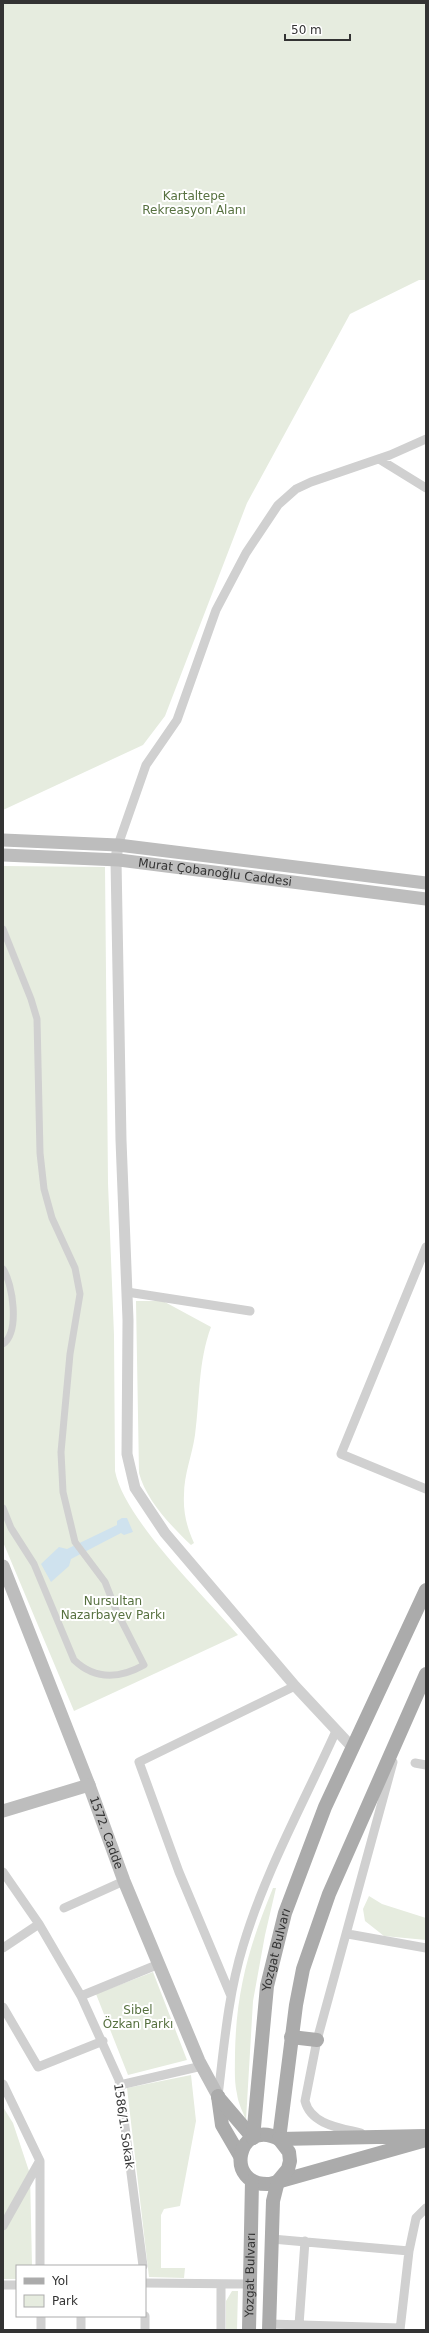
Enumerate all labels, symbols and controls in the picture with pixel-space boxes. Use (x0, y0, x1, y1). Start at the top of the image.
scale bar (285, 16, 350, 42)
text: 50 m (291, 23, 322, 37)
park label: Kartaltepe Rekreasyon Alanı (142, 189, 246, 217)
street label: Murat Çobanoğlu Caddesi (137, 856, 293, 889)
park label: Nursultan Nazarbayev Parkı (61, 1594, 165, 1622)
street label: 1572. Cadde (87, 1794, 126, 1871)
street label: Yozgat Bulvarı (259, 1906, 293, 1993)
park label: Sibel Özkan Parkı (103, 2003, 173, 2031)
street label: 1586/1. Sokak (111, 2083, 137, 2170)
street label: Yozgat Bulvarı (242, 2232, 258, 2319)
legend (16, 2265, 146, 2317)
text: Yol (51, 2274, 68, 2288)
text: Park (52, 2294, 78, 2308)

